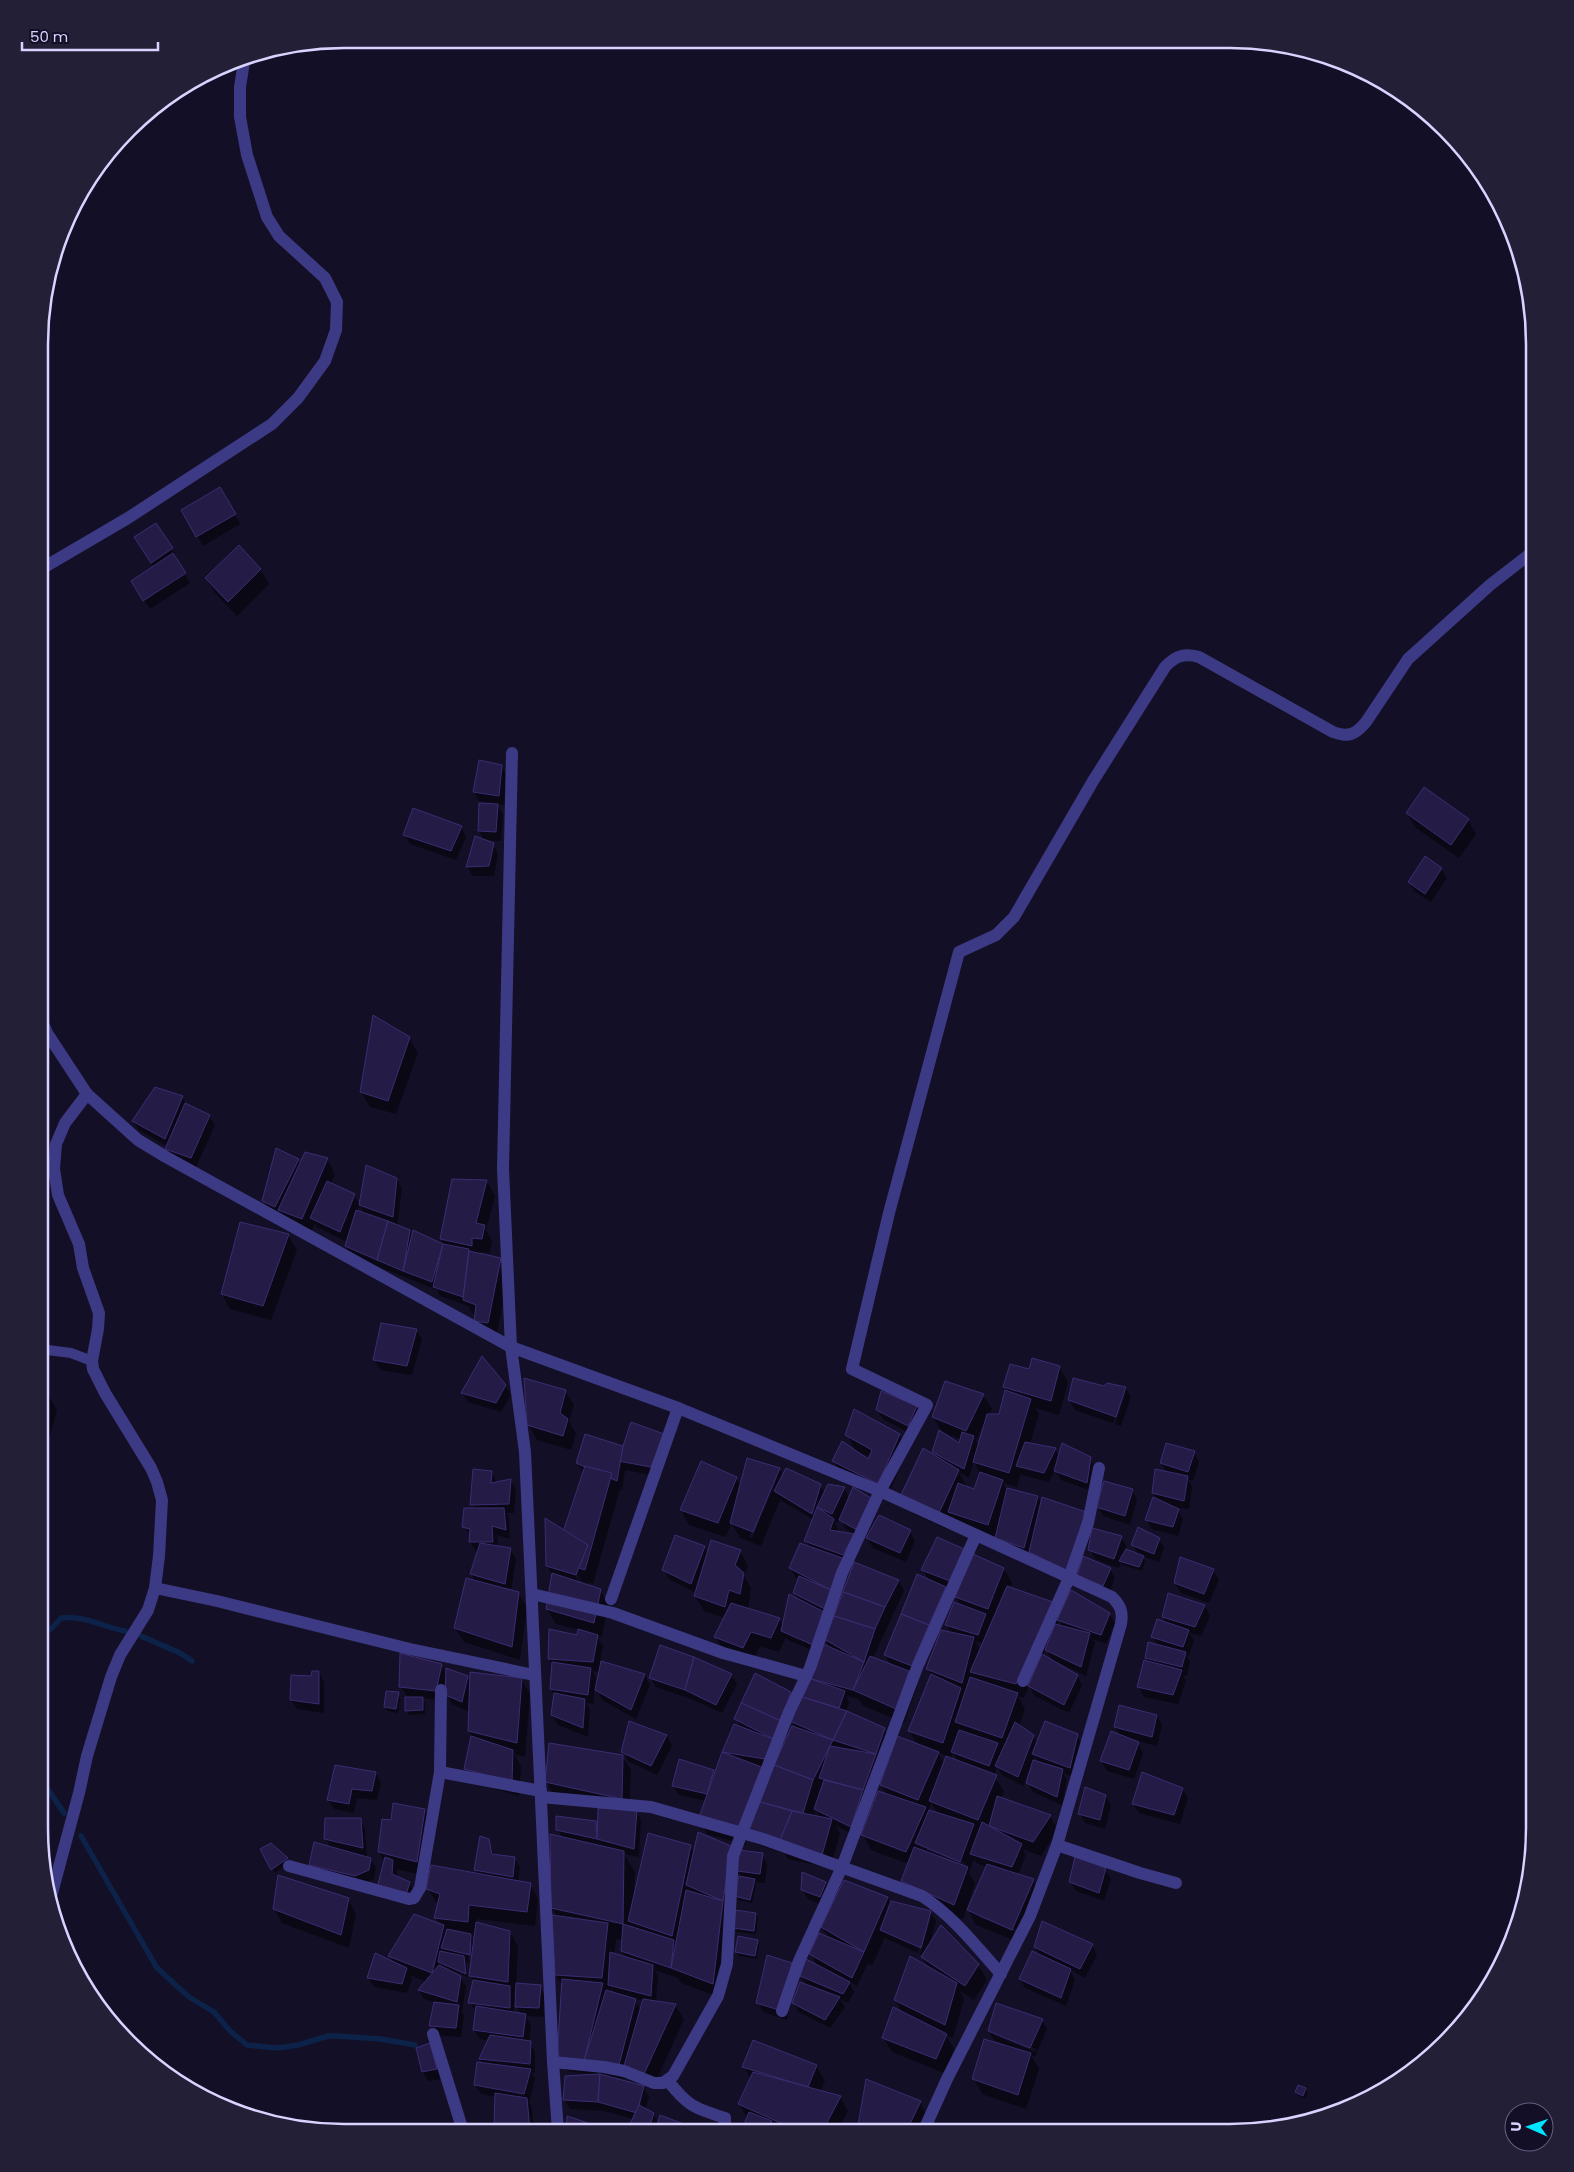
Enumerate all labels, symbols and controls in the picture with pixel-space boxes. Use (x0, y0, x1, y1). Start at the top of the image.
scale bar (22, 20, 159, 52)
text: 50 m (30, 26, 68, 47)
north arrow (1504, 2102, 1554, 2152)
text: U (1506, 2121, 1526, 2132)

